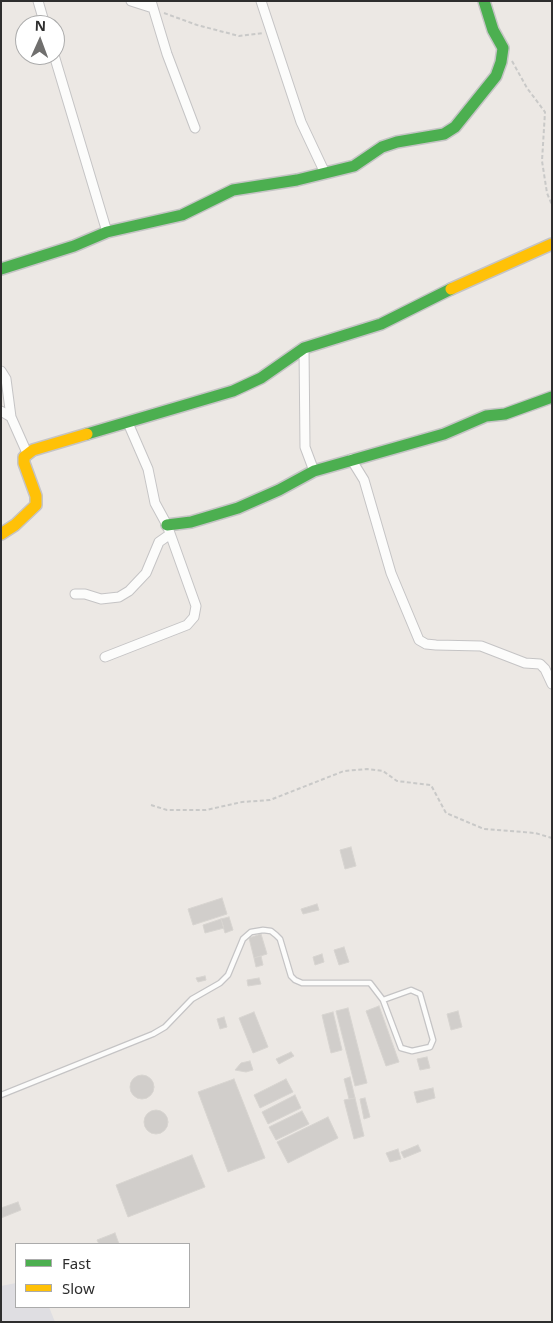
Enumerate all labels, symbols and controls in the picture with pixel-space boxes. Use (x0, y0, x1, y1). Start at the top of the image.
north arrow (15, 15, 65, 65)
text: N (34, 16, 47, 35)
legend (15, 1243, 190, 1308)
text: Fast (62, 1253, 91, 1273)
text: Slow (62, 1278, 95, 1298)

